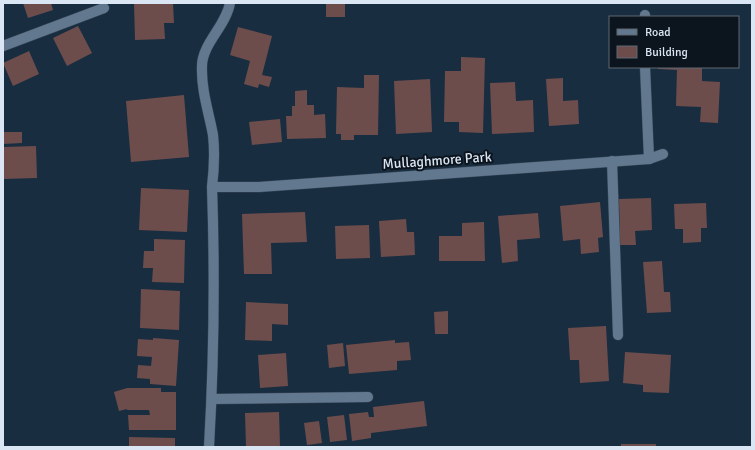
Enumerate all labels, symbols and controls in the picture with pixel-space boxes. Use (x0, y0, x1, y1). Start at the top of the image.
legend (609, 16, 739, 68)
text: Road (645, 25, 671, 40)
text: Building (645, 45, 688, 60)
street label: Mullaghmore Park (382, 148, 492, 173)

